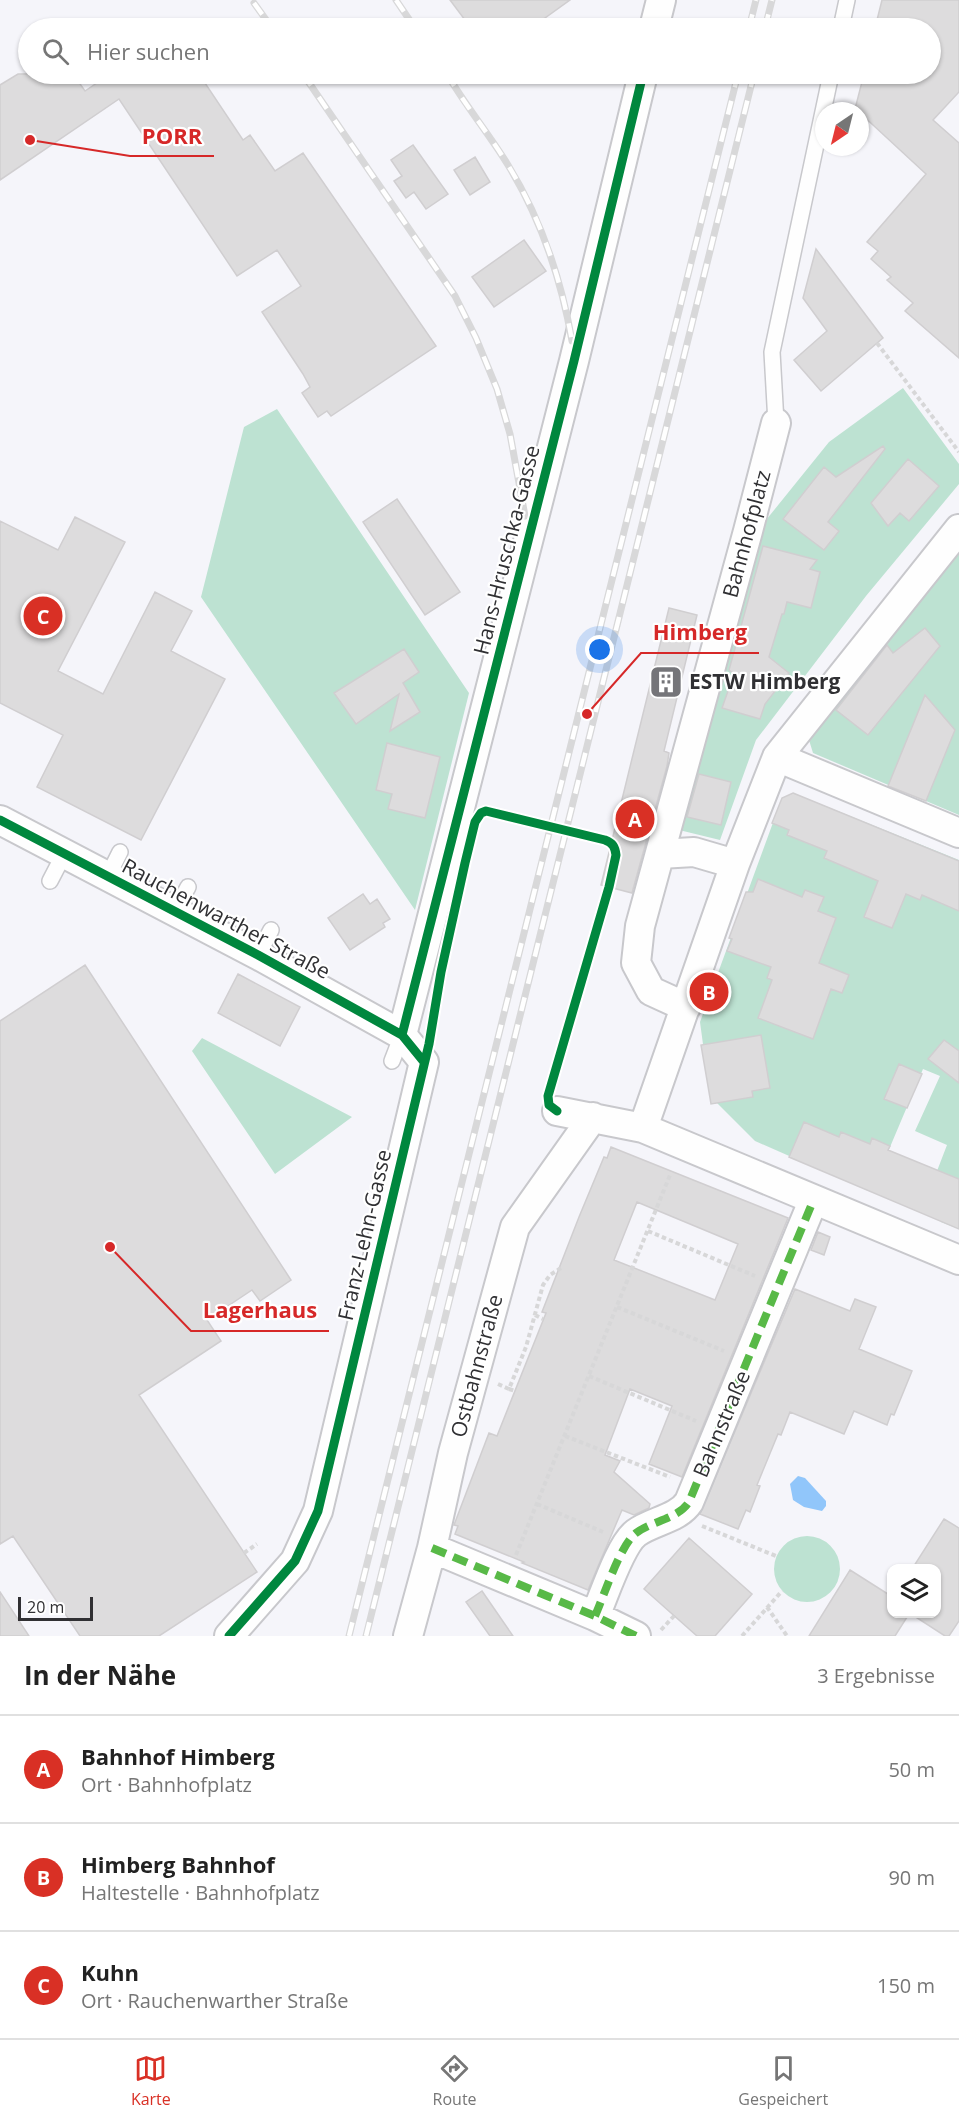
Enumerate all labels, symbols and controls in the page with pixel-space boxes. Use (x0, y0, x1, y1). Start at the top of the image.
search box (18, 18, 941, 84)
icon: search (39, 35, 72, 68)
text: Hier suchen (87, 36, 210, 66)
north arrow (815, 102, 869, 156)
callout: PORR (130, 116, 214, 156)
text: PORR (142, 120, 203, 150)
street label: Hans-Hruschka-Gasse (466, 442, 546, 657)
street label: Bahnhofplatz (716, 467, 777, 600)
pin: C (24, 594, 63, 638)
callout: Himberg (641, 613, 759, 653)
text: Himberg (653, 616, 748, 646)
your location (585, 635, 614, 664)
building icon: ESTW Himberg (648, 664, 684, 700)
place label: ESTW Himberg (689, 667, 841, 695)
pin: A (616, 796, 654, 842)
street label: Rauchenwarther Straße (117, 851, 335, 985)
pin: B (690, 970, 728, 1014)
street label: Franz-Lehn-Gasse (331, 1147, 397, 1323)
callout: Lagerhaus (191, 1291, 329, 1331)
street label: Ostbahnstraße (444, 1291, 509, 1440)
text: Lagerhaus (203, 1294, 317, 1324)
street label: Bahnstraße (686, 1366, 756, 1481)
map controls (887, 1564, 941, 1618)
button: layers (887, 1564, 941, 1618)
scale bar (18, 1594, 93, 1622)
text: 20 m (27, 1596, 64, 1618)
text: In der Nähe (24, 1657, 176, 1693)
text: 3 Ergebnisse (817, 1662, 935, 1689)
text: Bahnhof Himberg (81, 1741, 275, 1771)
text: A (37, 1756, 50, 1783)
text: 50 m (888, 1756, 935, 1783)
text: Ort · Bahnhofplatz (81, 1771, 252, 1798)
text: Himberg Bahnhof (81, 1849, 275, 1879)
text: B (37, 1864, 50, 1891)
text: 90 m (888, 1864, 935, 1891)
text: Haltestelle · Bahnhofplatz (81, 1879, 320, 1906)
text: Kuhn (81, 1957, 139, 1987)
text: C (37, 1972, 50, 1999)
text: 150 m (877, 1972, 935, 1999)
text: Ort · Rauchenwarther Straße (81, 1987, 348, 2014)
tab: Karte (131, 2052, 171, 2110)
tab: Route (433, 2052, 477, 2110)
tab: Gespeichert (738, 2052, 828, 2110)

